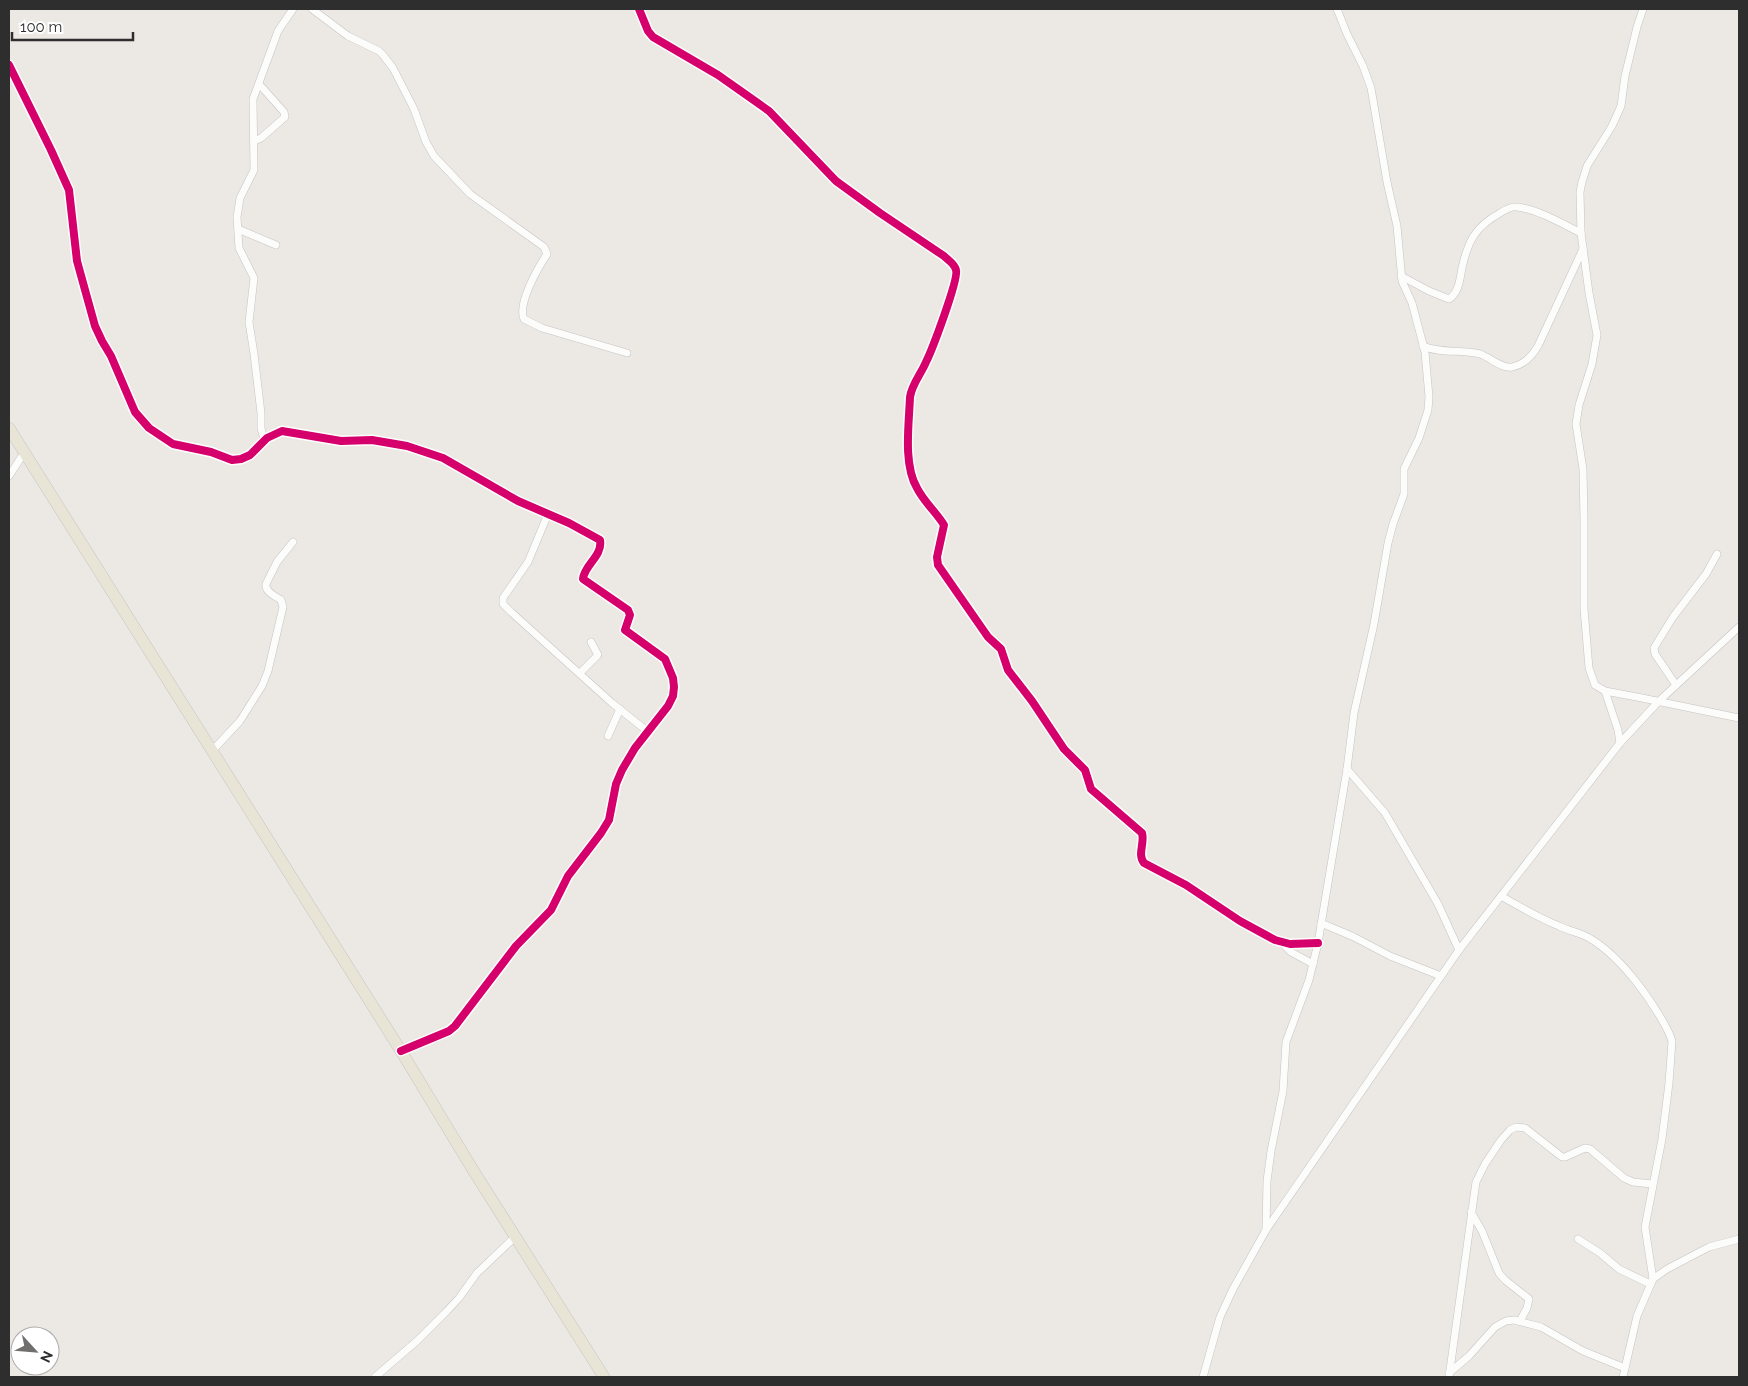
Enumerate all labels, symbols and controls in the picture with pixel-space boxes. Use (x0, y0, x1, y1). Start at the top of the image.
scale bar (12, 10, 134, 42)
text: 100 m (20, 18, 62, 36)
north arrow (10, 1326, 60, 1376)
text: N (37, 1348, 56, 1365)

